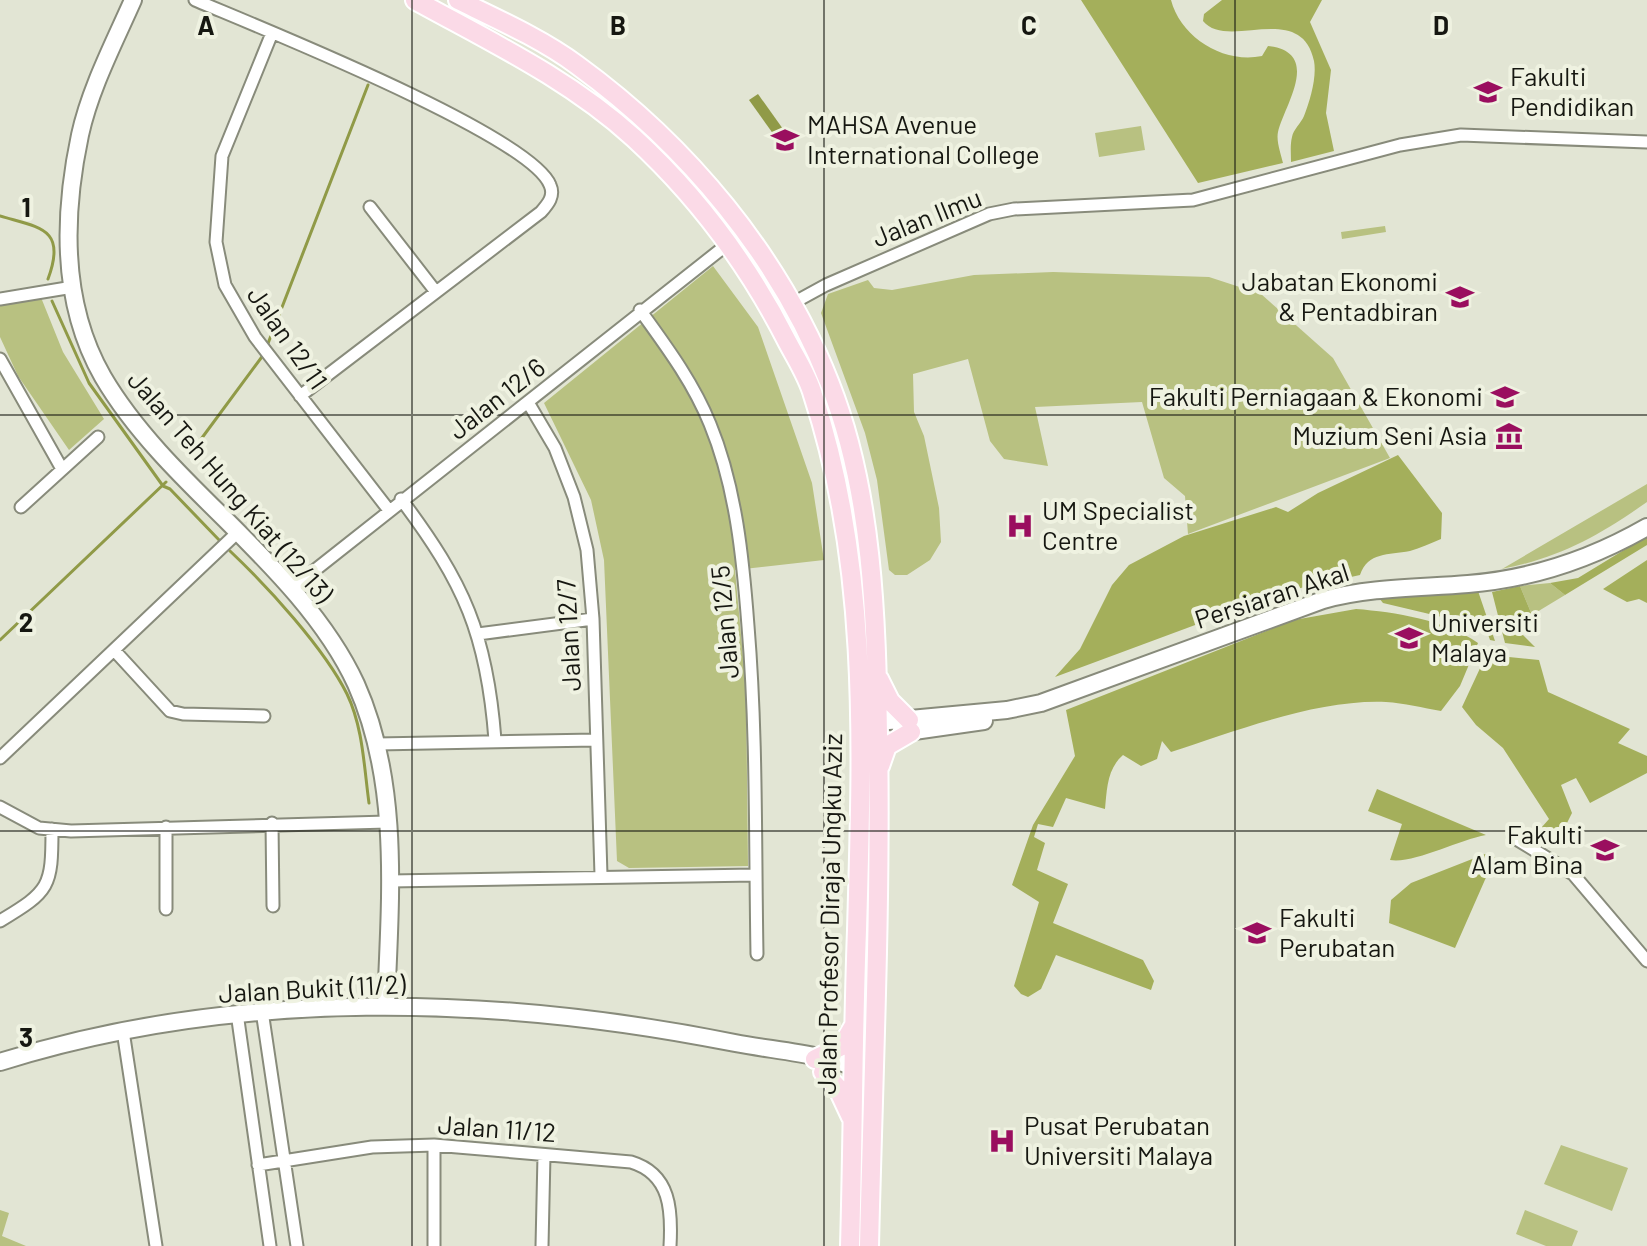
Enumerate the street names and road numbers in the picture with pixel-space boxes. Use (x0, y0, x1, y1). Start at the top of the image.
street label: Jalan Ilmu (867, 181, 986, 253)
street label: Jalan 12/11 (242, 280, 335, 395)
street label: Jalan 12/6 (442, 351, 550, 445)
street label: Jalan Teh Hung Kiat (12/13) (122, 364, 340, 608)
street label: Persiaran Akal (1190, 555, 1353, 634)
street label: Jalan 12/5 (703, 564, 744, 680)
street label: Jalan 12/7 (549, 578, 586, 692)
street label: Jalan Profesor Diraja Ungku Aziz (810, 733, 847, 1095)
street label: Jalan Bukit (11/2) (218, 967, 406, 1008)
street label: Jalan 11/12 (437, 1108, 557, 1147)

